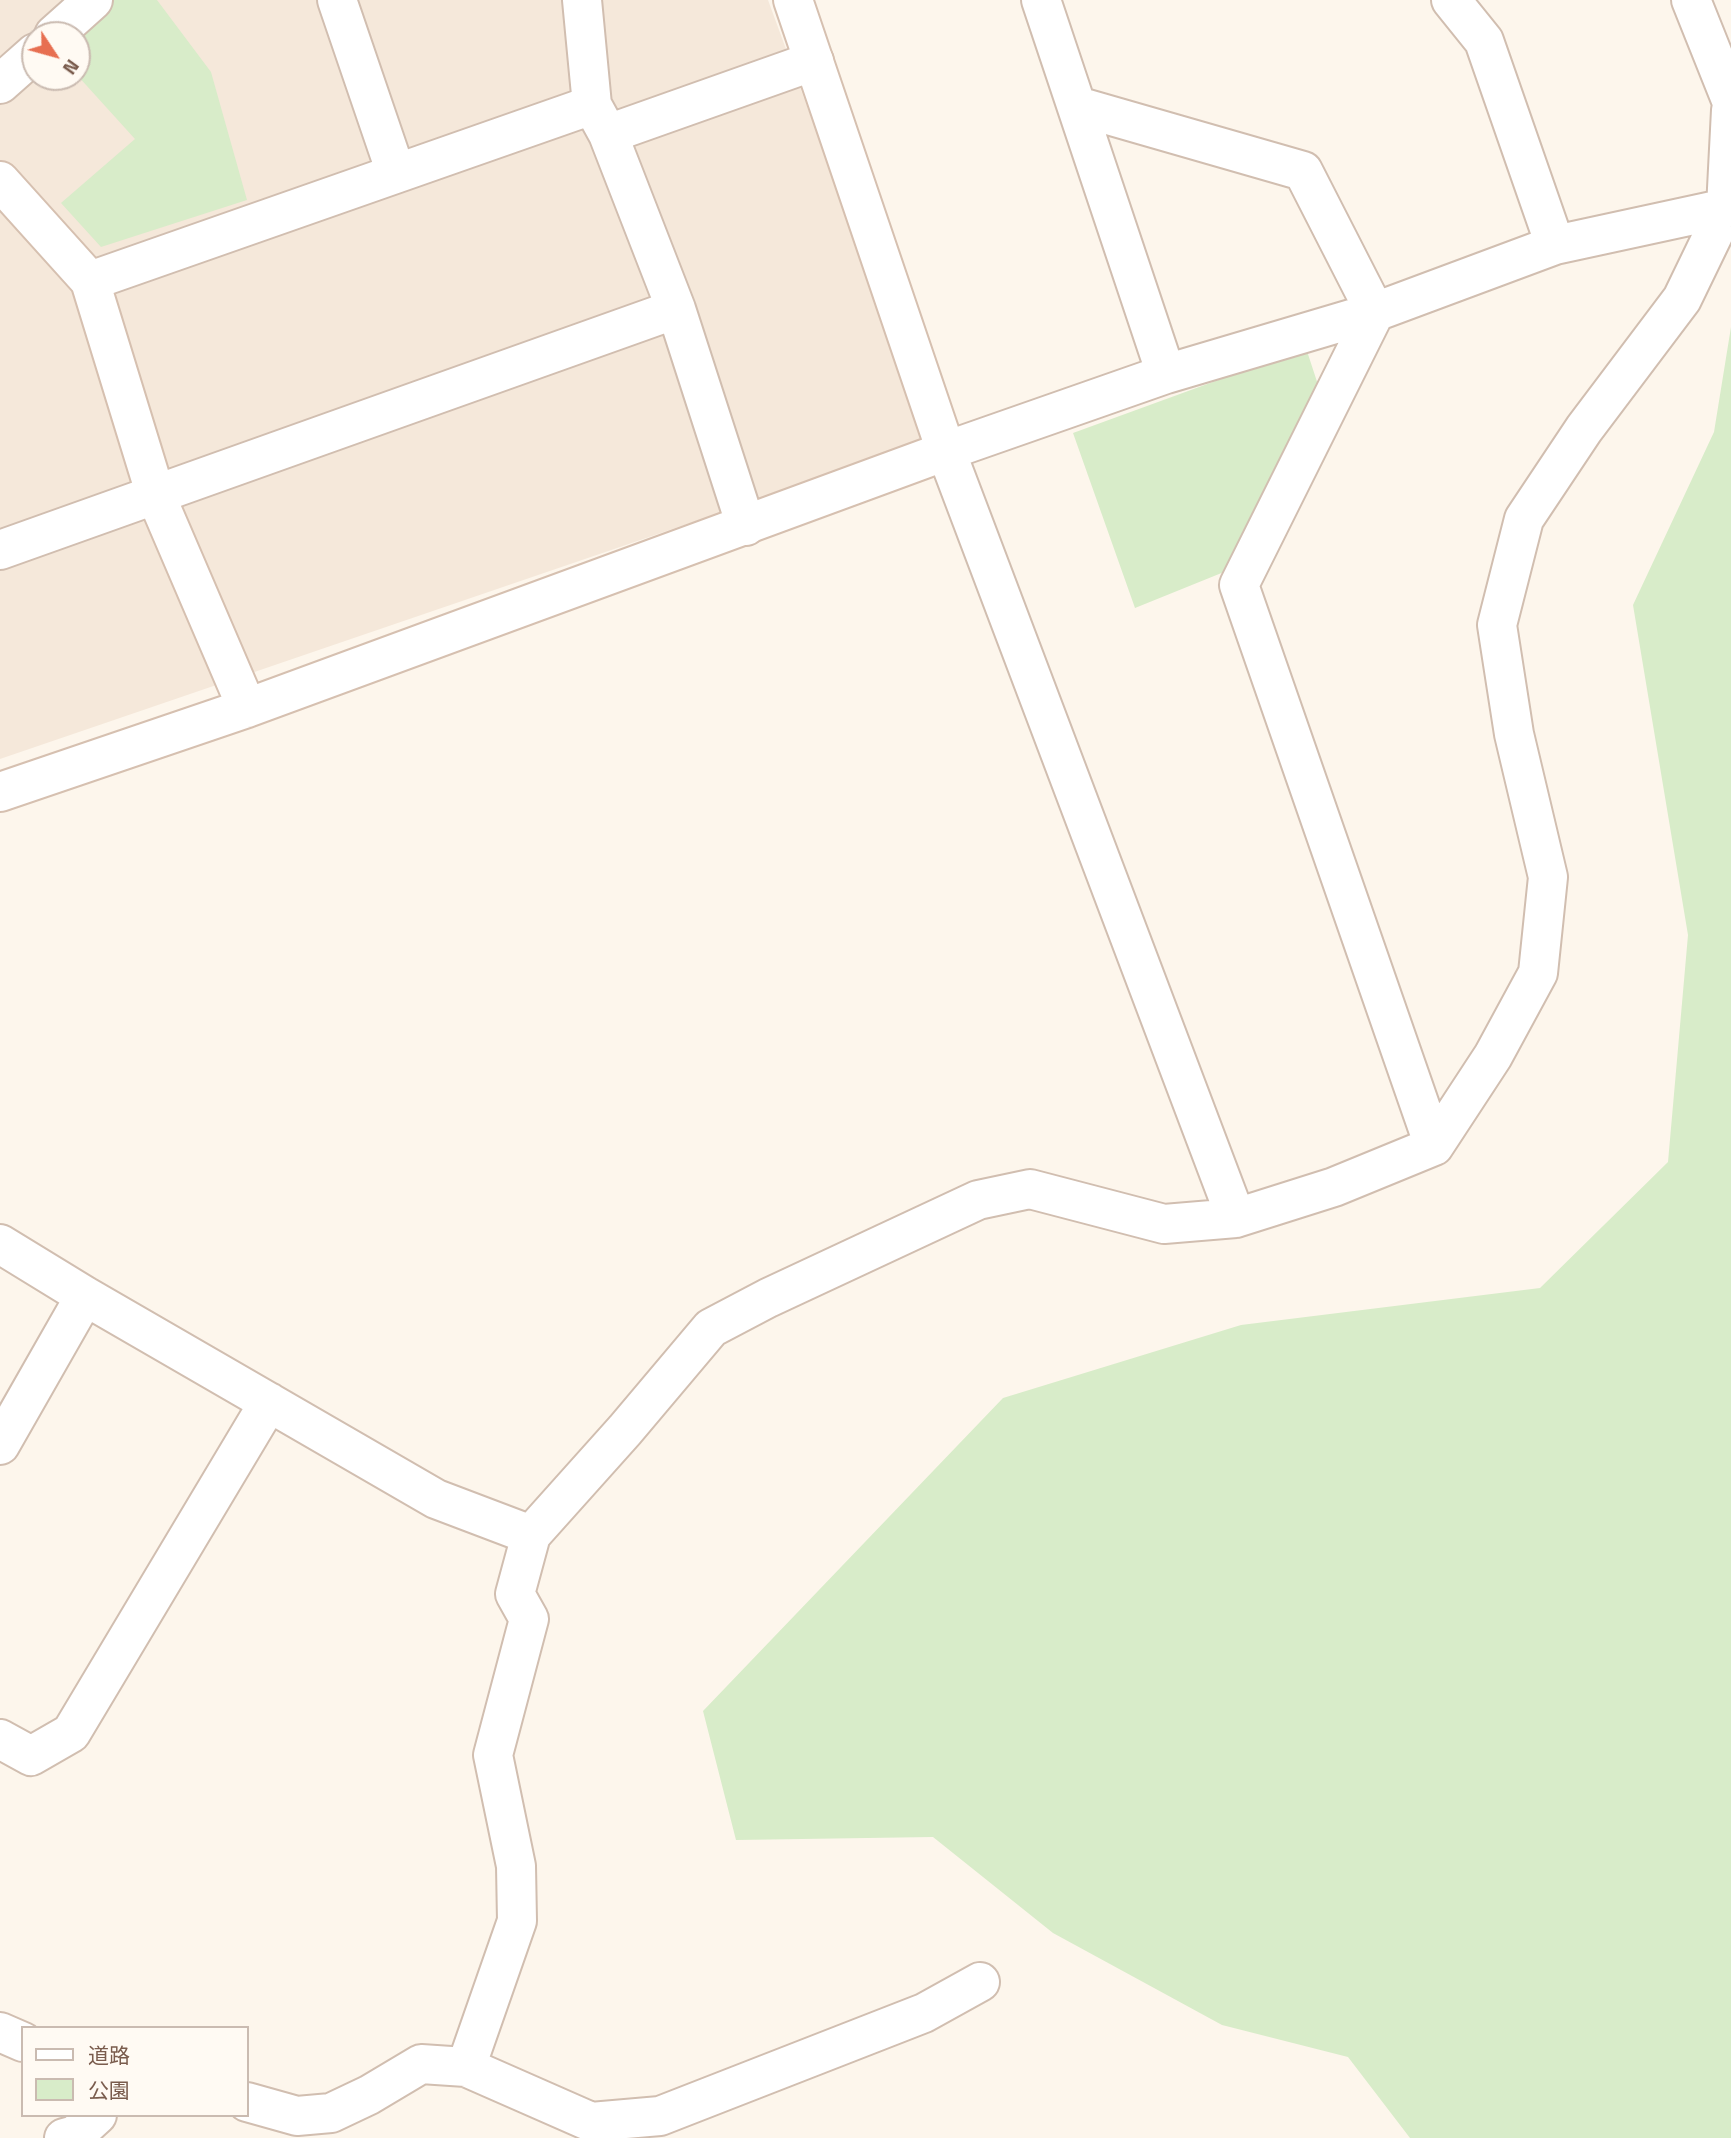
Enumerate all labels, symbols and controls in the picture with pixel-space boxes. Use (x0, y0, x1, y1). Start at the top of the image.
north arrow (21, 21, 91, 91)
text: N (56, 54, 87, 81)
legend (21, 2026, 248, 2117)
text: 道路 (88, 2039, 130, 2071)
text: 公園 (88, 2074, 130, 2106)

